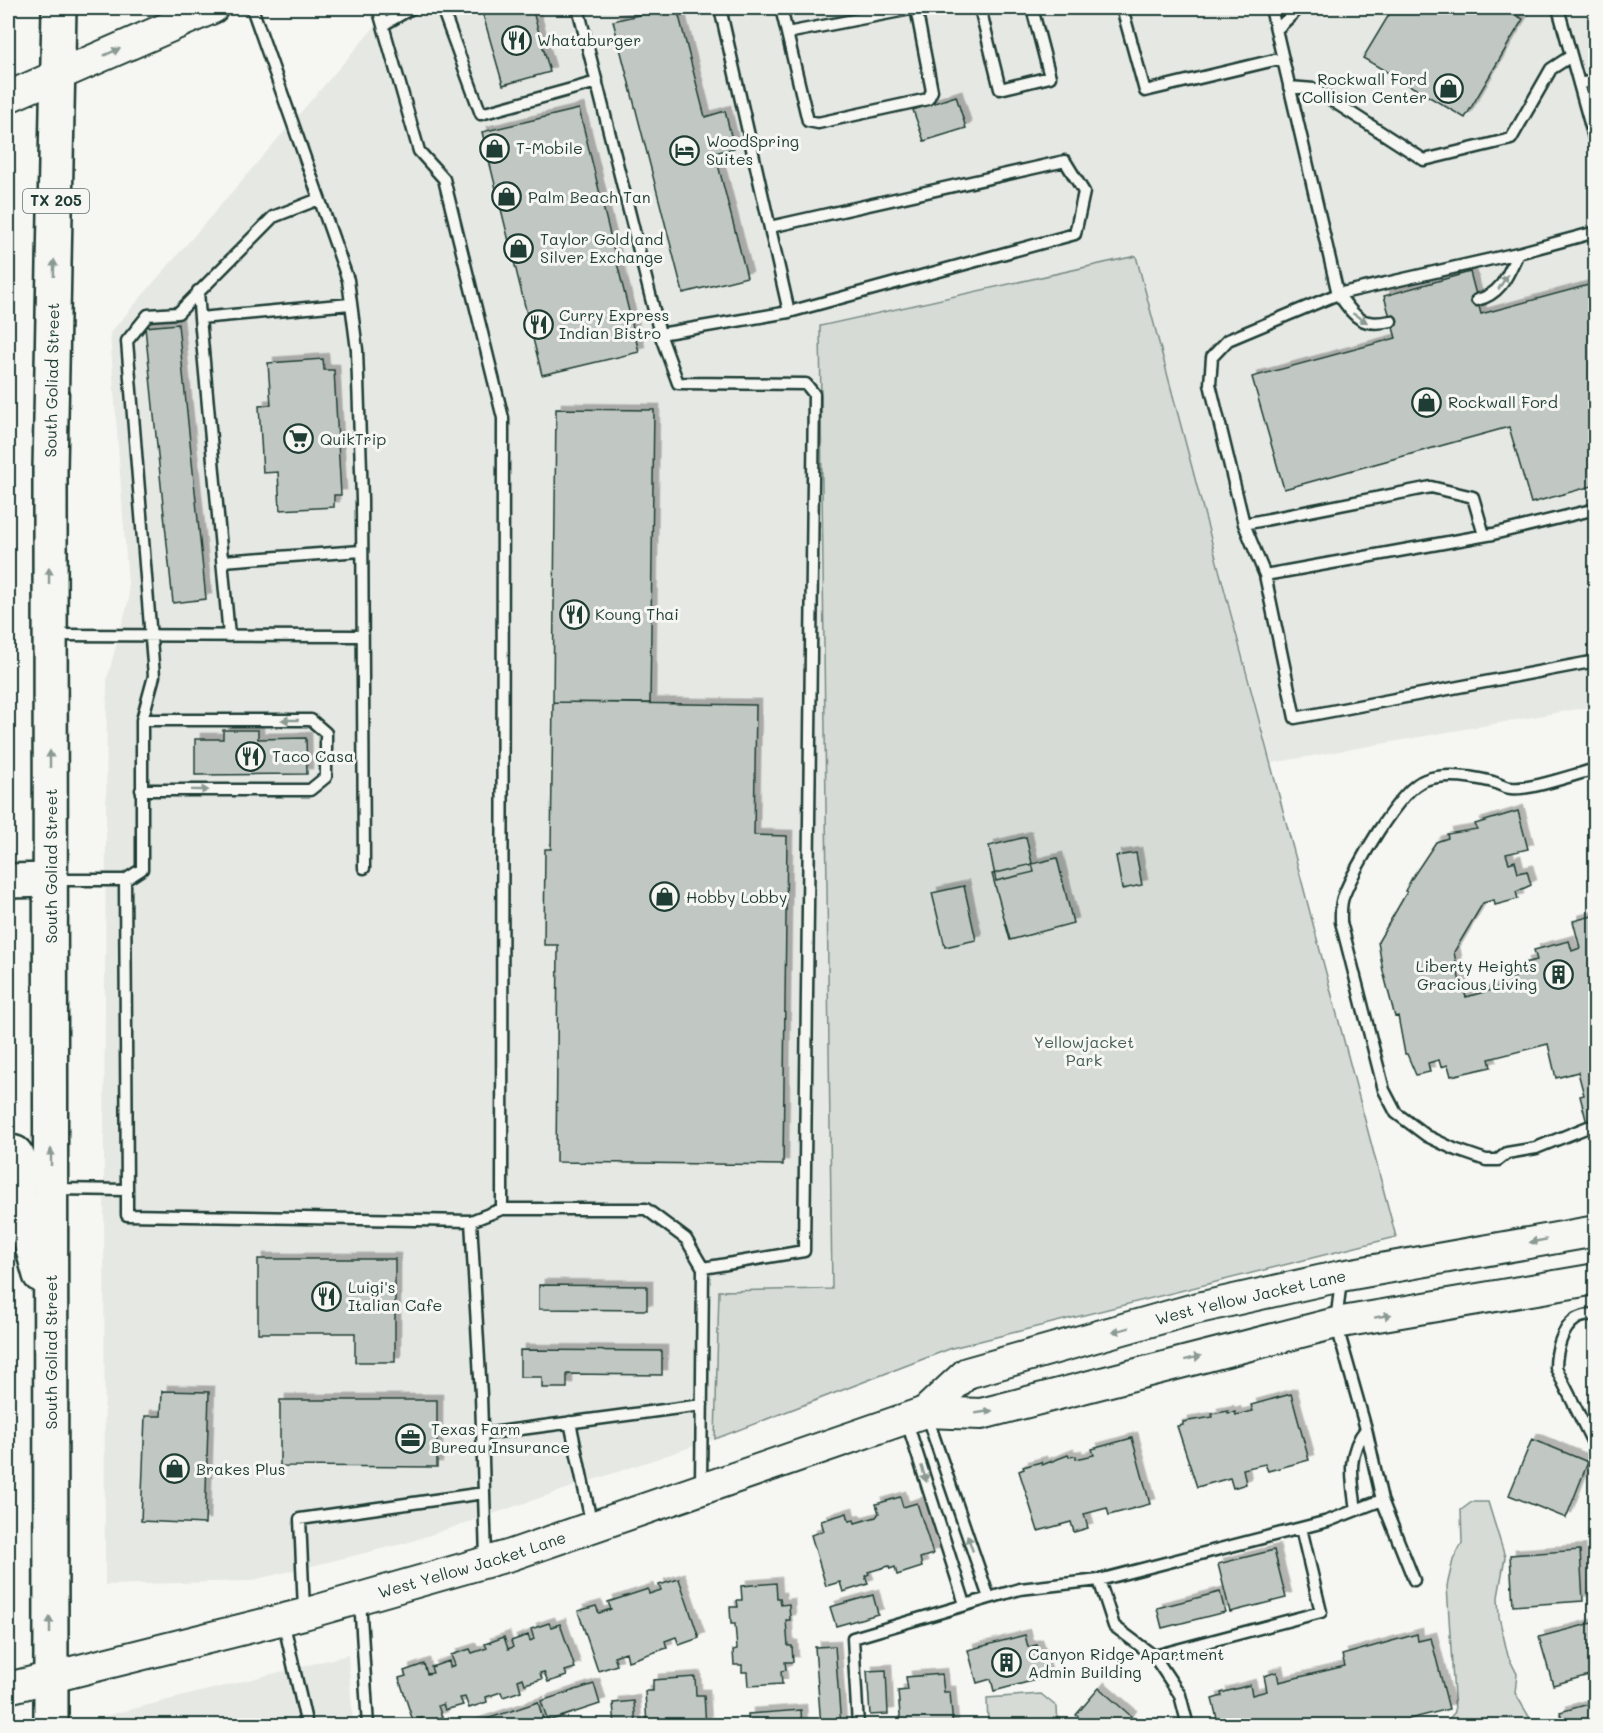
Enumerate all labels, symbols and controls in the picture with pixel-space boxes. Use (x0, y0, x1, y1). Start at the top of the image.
restaurant icon: Whataburger (500, 24, 532, 56)
place label: Whataburger (537, 29, 641, 50)
one-way arrow (104, 48, 121, 57)
place label: Rockwall Ford Collision Center (1302, 68, 1427, 107)
shop icon: Rockwall Ford Collision Center (1432, 72, 1464, 104)
place label: WoodSpring Suites (706, 130, 799, 169)
shop icon: T-Mobile (479, 132, 511, 164)
hotel icon: WoodSpring Suites (669, 134, 701, 166)
place label: T-Mobile (516, 137, 583, 158)
shop icon: Palm Beach Tan (491, 181, 523, 213)
place label: Palm Beach Tan (528, 186, 651, 207)
road number: TX 205 (23, 189, 89, 213)
place label: Taylor Gold and Silver Exchange (540, 228, 664, 267)
shop icon: Taylor Gold and Silver Exchange (503, 232, 535, 264)
one-way arrow (49, 258, 59, 277)
one-way arrow (1497, 274, 1508, 290)
street label: South Goliad Street (39, 302, 63, 458)
place label: Curry Express Indian Bistro (559, 304, 669, 343)
restaurant icon: Curry Express Indian Bistro (522, 308, 554, 340)
one-way arrow (1352, 312, 1369, 323)
shop icon: Rockwall Ford (1411, 386, 1443, 418)
place label: Rockwall Ford (1448, 391, 1558, 412)
supermarket icon: QuikTrip (283, 423, 315, 455)
place label: QuikTrip (320, 428, 386, 449)
one-way arrow (44, 567, 54, 586)
restaurant icon: Koung Thai (558, 598, 590, 630)
place label: Koung Thai (595, 603, 679, 624)
one-way arrow (280, 715, 299, 725)
restaurant icon: Taco Casa (235, 740, 267, 772)
place label: Taco Casa (272, 745, 354, 766)
one-way arrow (45, 749, 55, 768)
one-way arrow (190, 785, 209, 795)
street label: South Goliad Street (40, 789, 61, 943)
shop icon: Hobby Lobby (649, 881, 681, 913)
place label: Hobby Lobby (686, 886, 787, 907)
place label: Liberty Heights Gracious Living (1416, 955, 1537, 994)
building icon: Liberty Heights Gracious Living (1542, 959, 1574, 991)
park label: Yellowjacket Park (1034, 1031, 1134, 1070)
one-way arrow (46, 1148, 56, 1167)
one-way arrow (1528, 1237, 1547, 1246)
street label: West Yellow Jacket Lane (1153, 1264, 1348, 1329)
street label: South Goliad Street (40, 1275, 61, 1429)
place label: Luigi's Italian Cafe (348, 1276, 442, 1315)
restaurant icon: Luigi's Italian Cafe (311, 1280, 343, 1312)
one-way arrow (1373, 1311, 1392, 1320)
one-way arrow (1112, 1325, 1131, 1335)
one-way arrow (1183, 1353, 1202, 1363)
one-way arrow (974, 1408, 993, 1417)
place label: Texas Farm Bureau Insurance (431, 1418, 570, 1457)
office icon: Texas Farm Bureau Insurance (394, 1422, 426, 1454)
shop icon: Brakes Plus (159, 1453, 191, 1485)
place label: Brakes Plus (196, 1458, 286, 1479)
one-way arrow (920, 1465, 929, 1483)
street label: West Yellow Jacket Lane (375, 1526, 568, 1602)
one-way arrow (964, 1534, 974, 1552)
one-way arrow (45, 1616, 55, 1635)
place label: Canyon Ridge Apartment Admin Building (1028, 1643, 1224, 1682)
building icon: Canyon Ridge Apartment Admin Building (991, 1647, 1023, 1679)

